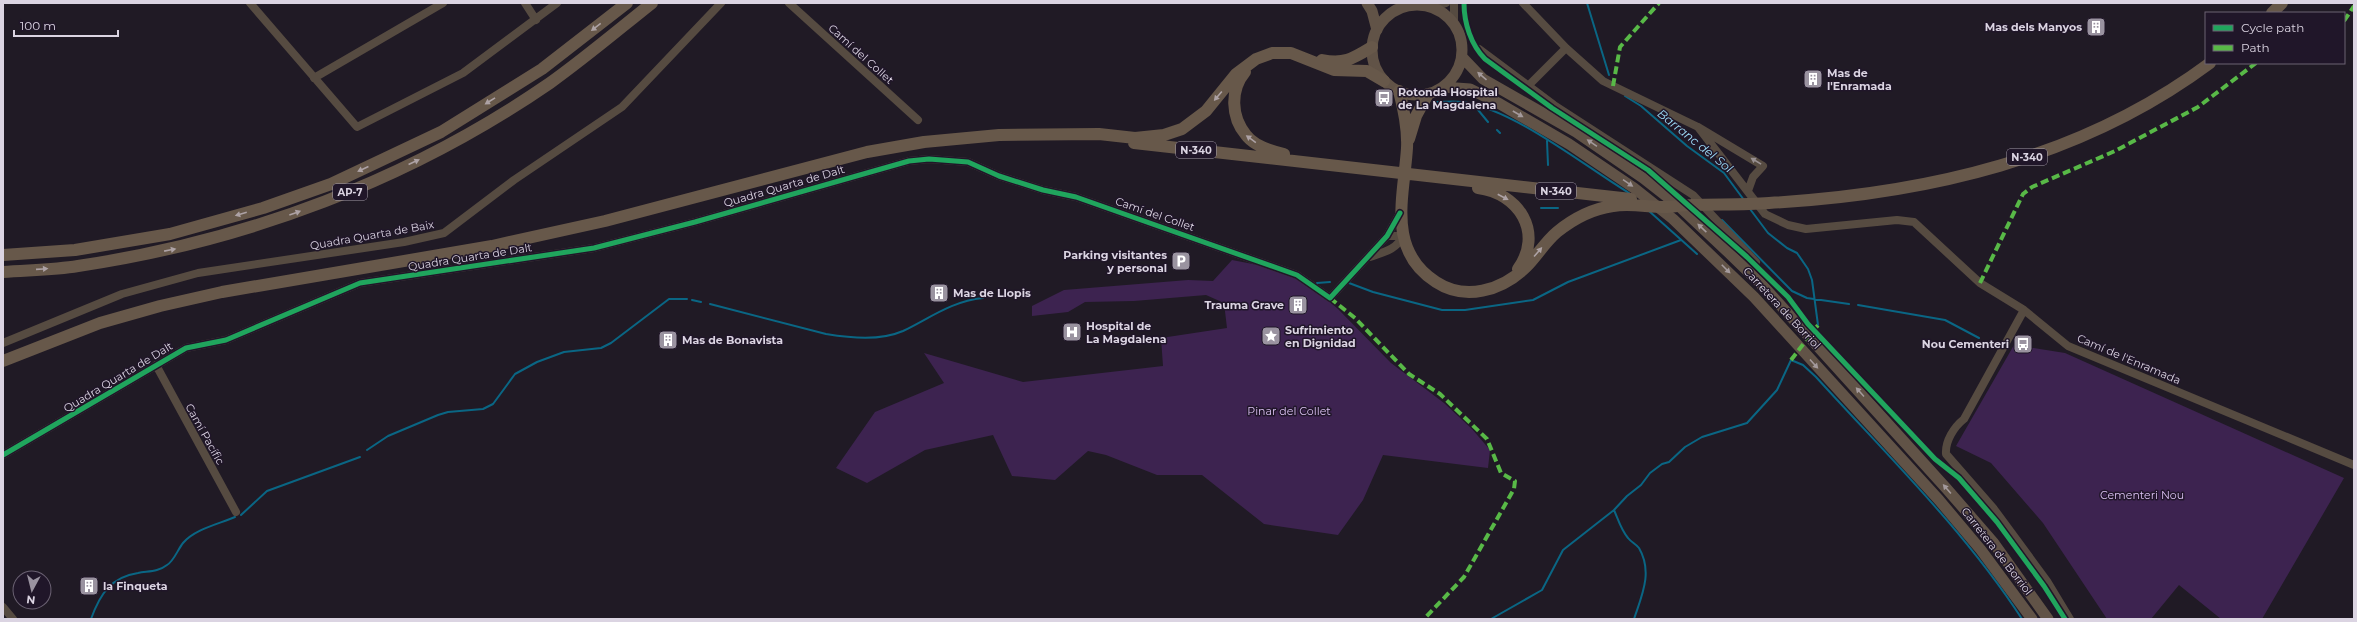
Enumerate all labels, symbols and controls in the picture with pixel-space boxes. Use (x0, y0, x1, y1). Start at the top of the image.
scale bar (14, 12, 118, 38)
legend (2205, 12, 2345, 64)
building icon: Mas dels Manyos (2085, 16, 2107, 38)
text: 100 m (20, 18, 56, 33)
place label: Mas dels Manyos (1985, 20, 2082, 34)
text: Cycle path (2241, 20, 2304, 35)
street label: Camí del Collet (825, 21, 897, 87)
one-way arrow (591, 23, 602, 31)
text: Path (2241, 40, 2270, 55)
place label: Mas de l'Enramada (1827, 66, 1892, 93)
building icon: Mas de l'Enramada (1802, 68, 1824, 90)
one-way arrow (1477, 72, 1487, 81)
place label: Rotonda Hospital de La Magdalena (1398, 85, 1498, 112)
bus stop icon: Rotonda Hospital de La Magdalena (1373, 87, 1395, 109)
one-way arrow (1214, 91, 1223, 101)
one-way arrow (484, 98, 496, 105)
water label: Barranc del Sol (1655, 106, 1737, 176)
one-way arrow (1512, 111, 1524, 118)
one-way arrow (1246, 135, 1256, 143)
one-way arrow (1586, 139, 1597, 147)
road number: N-340 (1176, 142, 1216, 158)
road number: N-340 (2007, 149, 2047, 165)
one-way arrow (1751, 157, 1761, 165)
one-way arrow (409, 159, 420, 165)
street label: Quadra Quarta de Dalt (722, 162, 847, 210)
one-way arrow (357, 166, 368, 172)
one-way arrow (1623, 179, 1633, 187)
road number: N-340 (1536, 183, 1576, 199)
road number: AP-7 (333, 184, 367, 200)
one-way arrow (1497, 193, 1509, 200)
street label: Camí del Collet (1113, 194, 1197, 234)
one-way arrow (289, 210, 301, 216)
one-way arrow (235, 211, 247, 217)
street label: Quadra Quarta de Baix (309, 217, 435, 253)
one-way arrow (1697, 223, 1707, 232)
street label: Quadra Quarta de Dalt (407, 240, 533, 274)
one-way arrow (164, 246, 176, 252)
one-way arrow (1534, 247, 1543, 257)
place label: Parking visitantes y personal (1063, 248, 1167, 275)
parking icon: Parking visitantes y personal (1170, 250, 1192, 272)
one-way arrow (1721, 264, 1731, 274)
street label: Carretera de Borriol (1740, 264, 1824, 352)
one-way arrow (36, 265, 48, 272)
building icon: Mas de Llopis (928, 282, 950, 304)
place label: Mas de Llopis (953, 286, 1031, 300)
building icon: Trauma Grave (1287, 294, 1309, 316)
place label: Trauma Grave (1204, 298, 1284, 312)
place label: Hospital de La Magdalena (1086, 319, 1167, 346)
hospital icon: Hospital de La Magdalena (1061, 321, 1083, 343)
place label: Sufrimiento en Dignidad (1285, 323, 1356, 350)
place icon: Sufrimiento en Dignidad (1260, 325, 1282, 347)
building icon: Mas de Bonavista (657, 329, 679, 351)
street label: Camí de l'Enramada (2075, 331, 2183, 387)
place label: Mas de Bonavista (682, 333, 783, 347)
bus stop icon: Nou Cementeri (2012, 333, 2034, 355)
place label: Nou Cementeri (1922, 337, 2009, 351)
street label: Quadra Quarta de Dalt (61, 339, 176, 415)
one-way arrow (1810, 358, 1819, 369)
one-way arrow (1855, 387, 1864, 398)
street label: Camí Pacífic (182, 401, 228, 467)
park label: Pinar del Collet (1247, 404, 1331, 418)
one-way arrow (1942, 484, 1951, 494)
park label: Cementeri Nou (2100, 488, 2184, 502)
street label: Carretera de Borriol (1958, 504, 2036, 598)
north arrow (12, 570, 52, 610)
building icon: la Finqueta (78, 575, 100, 597)
place label: la Finqueta (103, 579, 168, 593)
text: N (26, 592, 36, 607)

